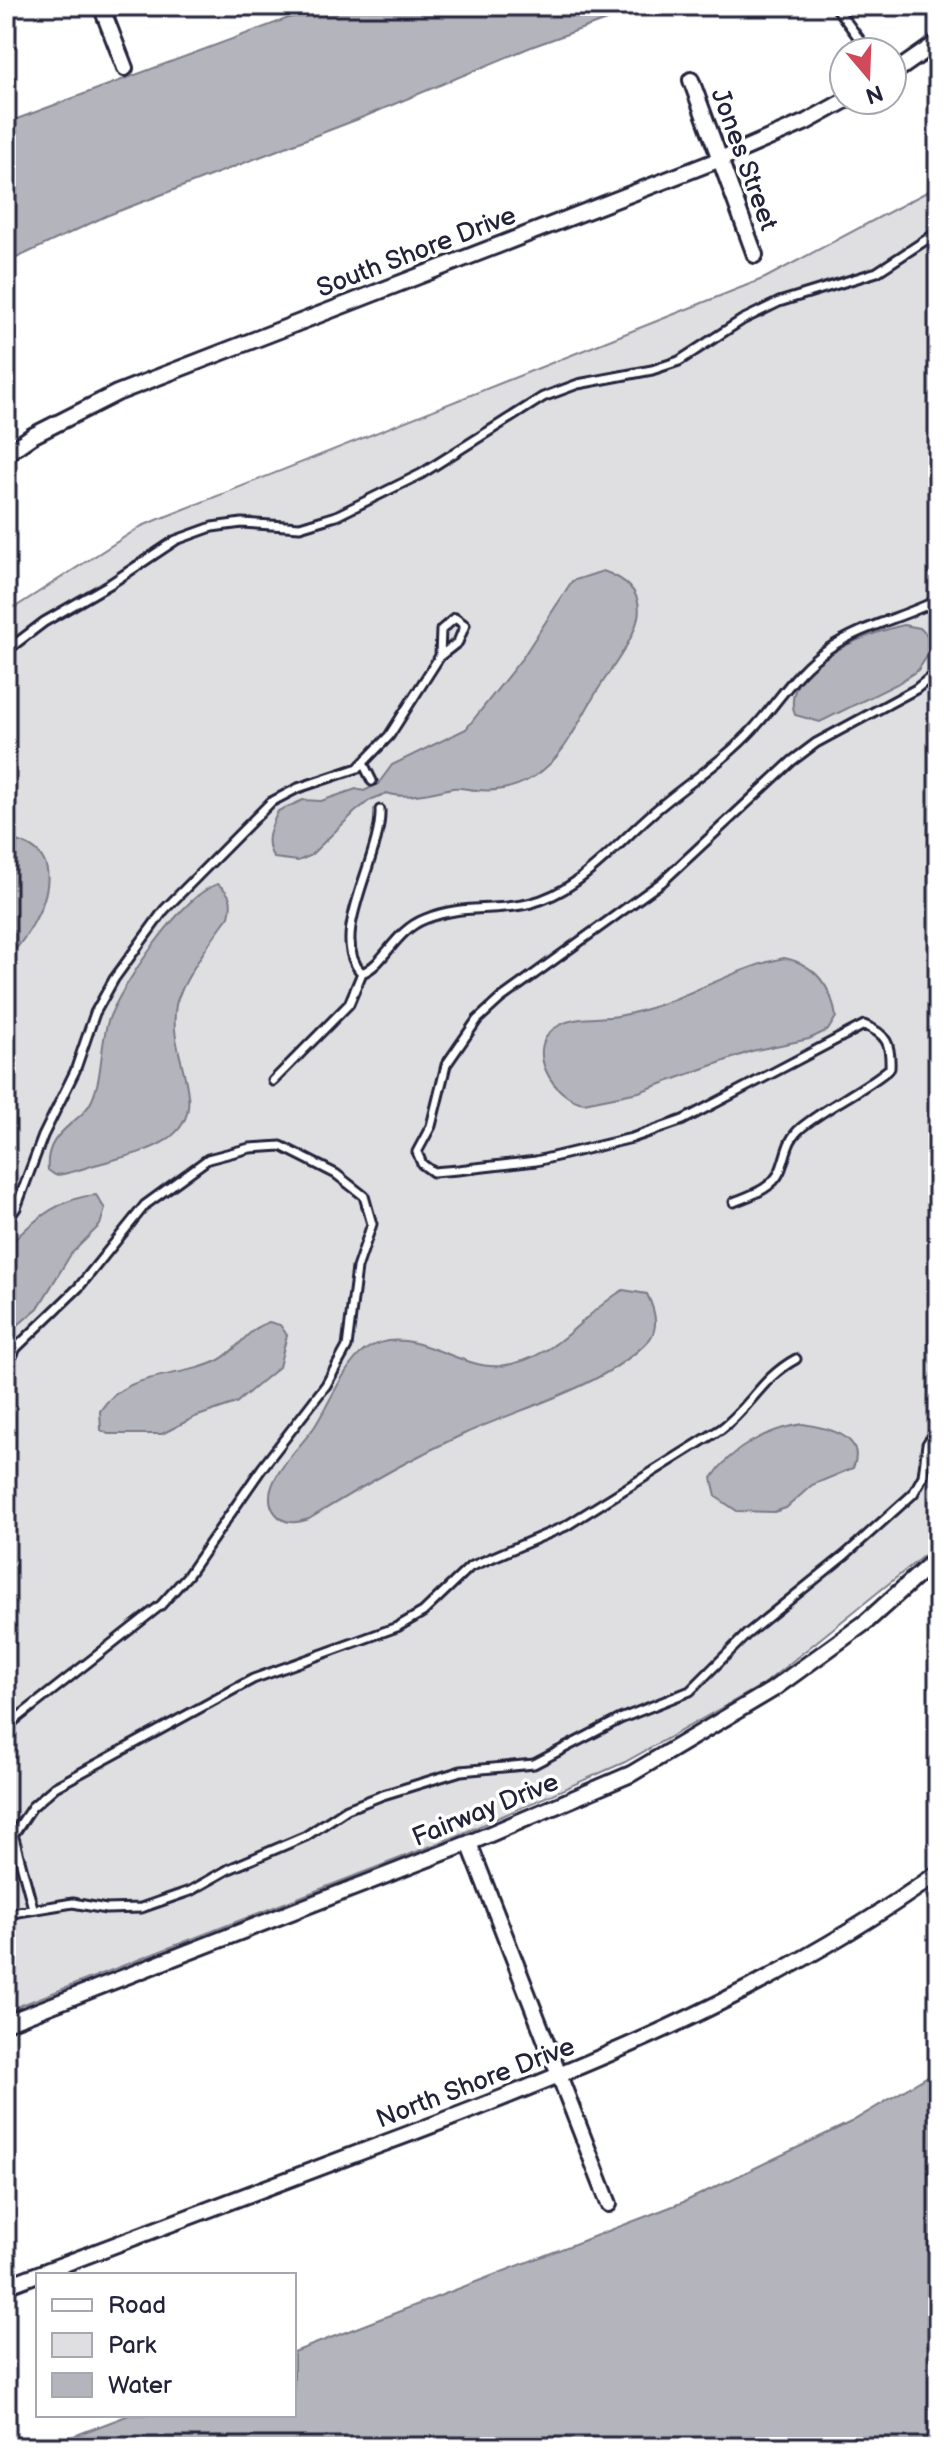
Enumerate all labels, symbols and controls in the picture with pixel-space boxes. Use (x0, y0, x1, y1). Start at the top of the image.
north arrow (828, 36, 908, 116)
text: N (862, 78, 886, 109)
street label: Jones Street (704, 84, 784, 235)
street label: South Shore Drive (313, 200, 521, 305)
street label: Fairway Drive (408, 1767, 563, 1854)
street label: North Shore Drive (372, 2031, 579, 2136)
legend (36, 2273, 296, 2417)
text: Road (108, 2291, 166, 2320)
text: Park (108, 2331, 156, 2360)
text: Water (108, 2371, 172, 2400)

